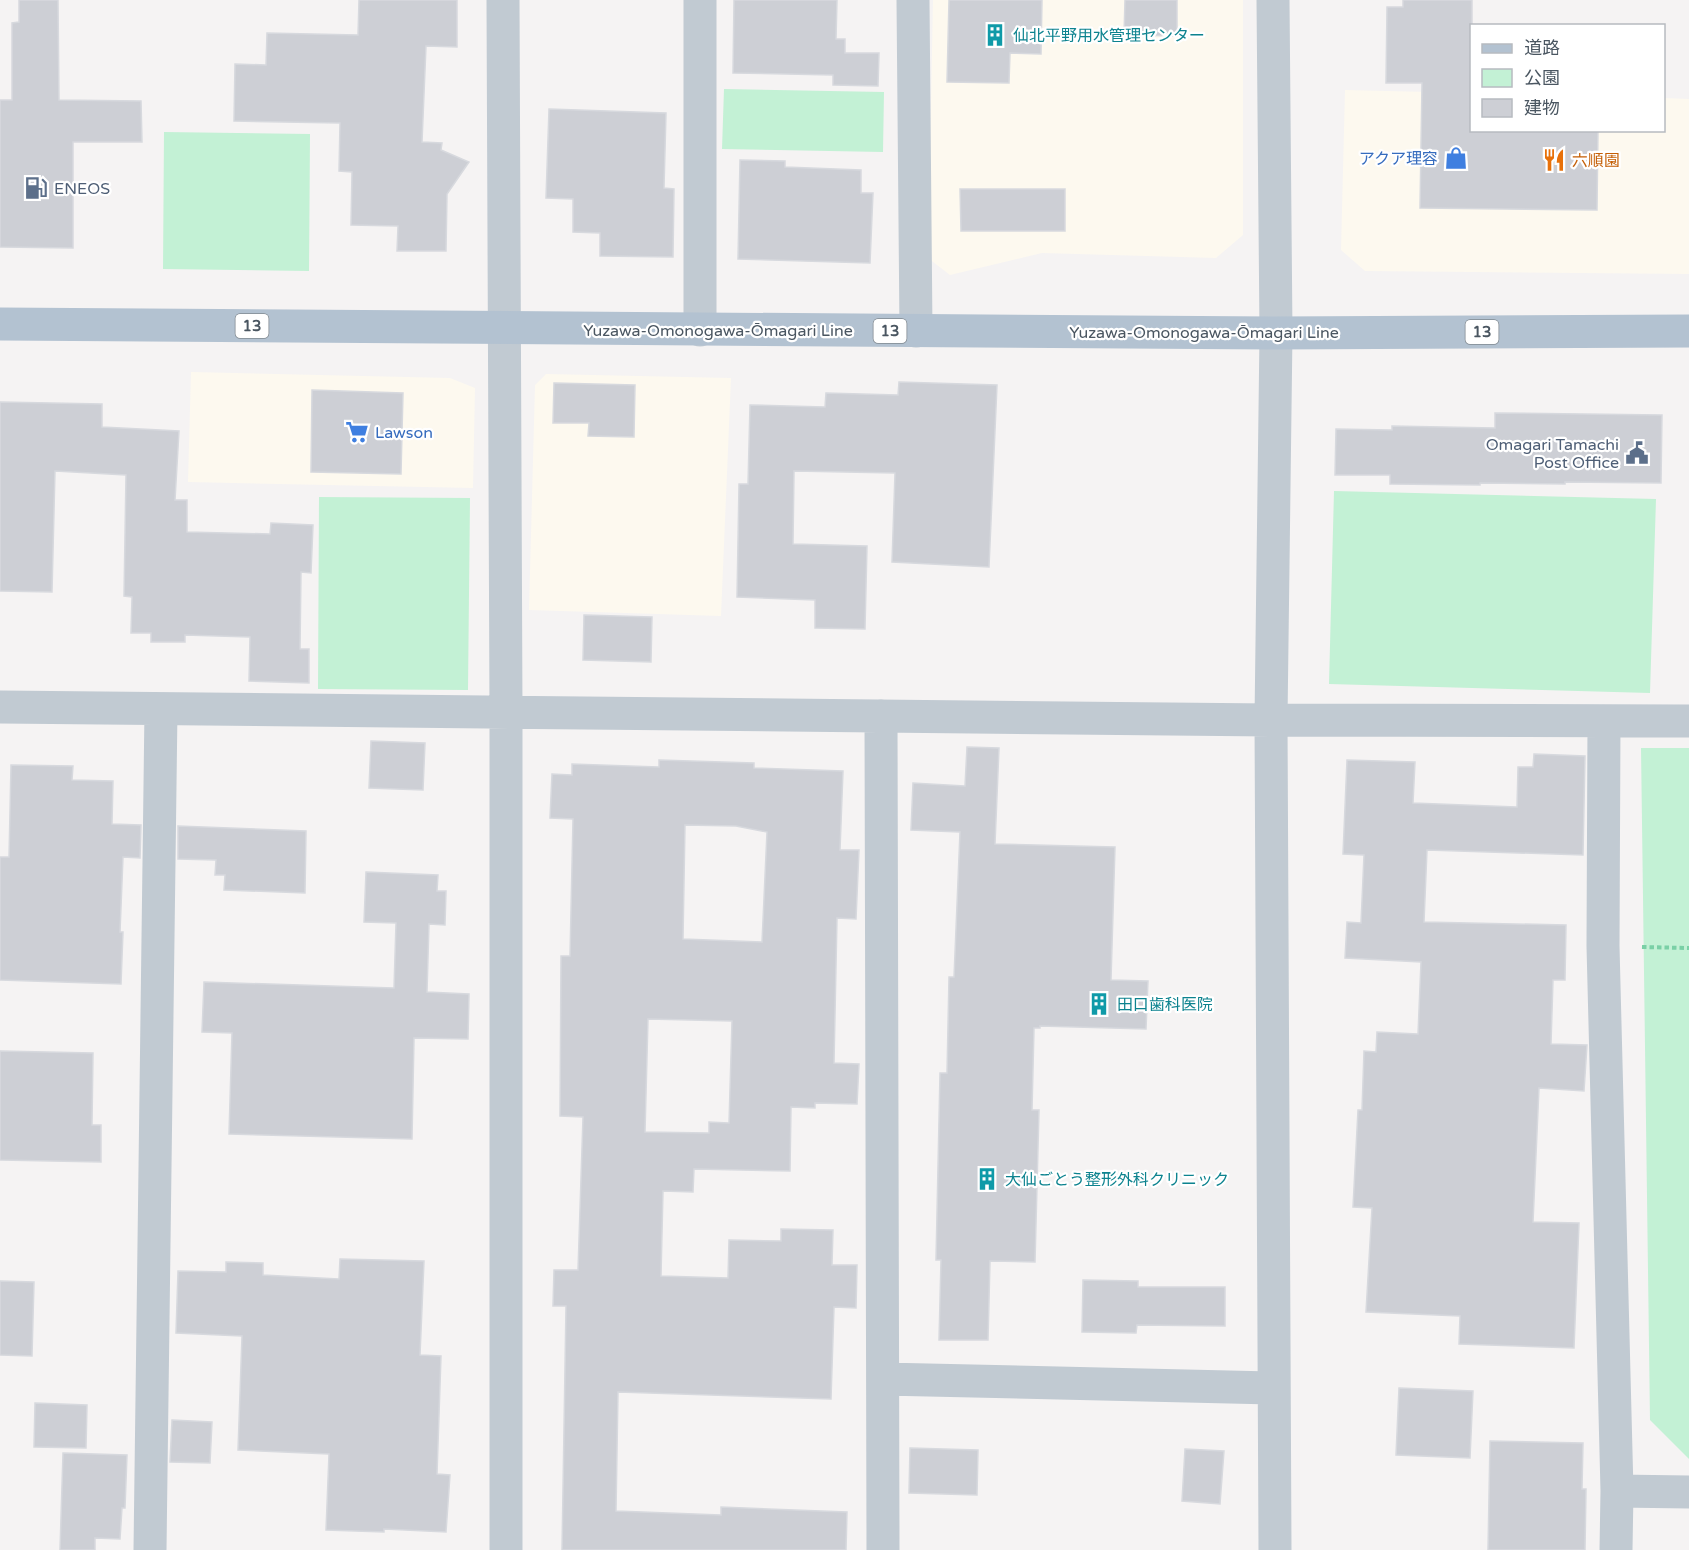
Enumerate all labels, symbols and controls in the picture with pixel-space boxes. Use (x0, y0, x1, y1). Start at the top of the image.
building icon: 仙北平野用水管理センター (982, 22, 1008, 48)
legend (1470, 24, 1665, 132)
place label: 仙北平野用水管理センター (1013, 26, 1205, 46)
text: 道路 (1524, 37, 1560, 59)
text: 公園 (1524, 67, 1560, 89)
text: 建物 (1524, 97, 1560, 119)
shop icon: アクア理容 (1443, 145, 1469, 171)
restaurant icon: 六順園 (1541, 147, 1567, 173)
place label: アクア理容 (1359, 149, 1438, 169)
place label: 六順園 (1572, 151, 1620, 171)
fuel station icon: ENEOS (23, 175, 49, 201)
place label: ENEOS (54, 179, 110, 199)
road number: 13 (236, 314, 268, 338)
road number: 13 (874, 319, 906, 343)
road number: 13 (1466, 320, 1498, 344)
street label: Yuzawa-Omonogawa-Ōmagari Line (583, 321, 853, 341)
street label: Yuzawa-Omonogawa-Ōmagari Line (1069, 323, 1339, 343)
supermarket icon: Lawson (344, 419, 370, 445)
place label: Lawson (375, 423, 433, 443)
place label: Omagari Tamachi Post Office (1486, 435, 1619, 473)
public building icon: Omagari Tamachi Post Office (1624, 440, 1650, 466)
building icon: 田口歯科医院 (1086, 991, 1112, 1017)
place label: 田口歯科医院 (1117, 995, 1213, 1015)
building icon: 大仙ごとう整形外科クリニック (974, 1166, 1000, 1192)
place label: 大仙ごとう整形外科クリニック (1005, 1170, 1229, 1190)

